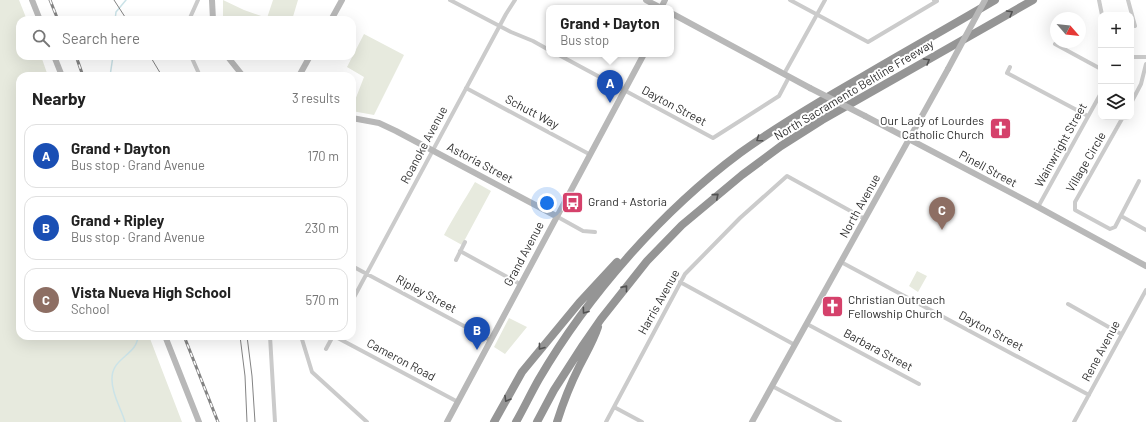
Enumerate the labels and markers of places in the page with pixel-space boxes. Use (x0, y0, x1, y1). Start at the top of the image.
pin: A (597, 70, 623, 103)
place label: Our Lady of Lourdes Catholic Church (880, 113, 984, 141)
church icon: Our Lady of Lourdes Catholic Church (987, 115, 1013, 141)
bus stop icon: Grand + Astoria (560, 189, 586, 215)
place label: Grand + Astoria (588, 194, 667, 208)
pin: C (929, 197, 955, 230)
place label: Christian Outreach Fellowship Church (848, 292, 945, 320)
church icon: Christian Outreach Fellowship Church (820, 294, 846, 320)
pin: B (464, 317, 490, 350)

